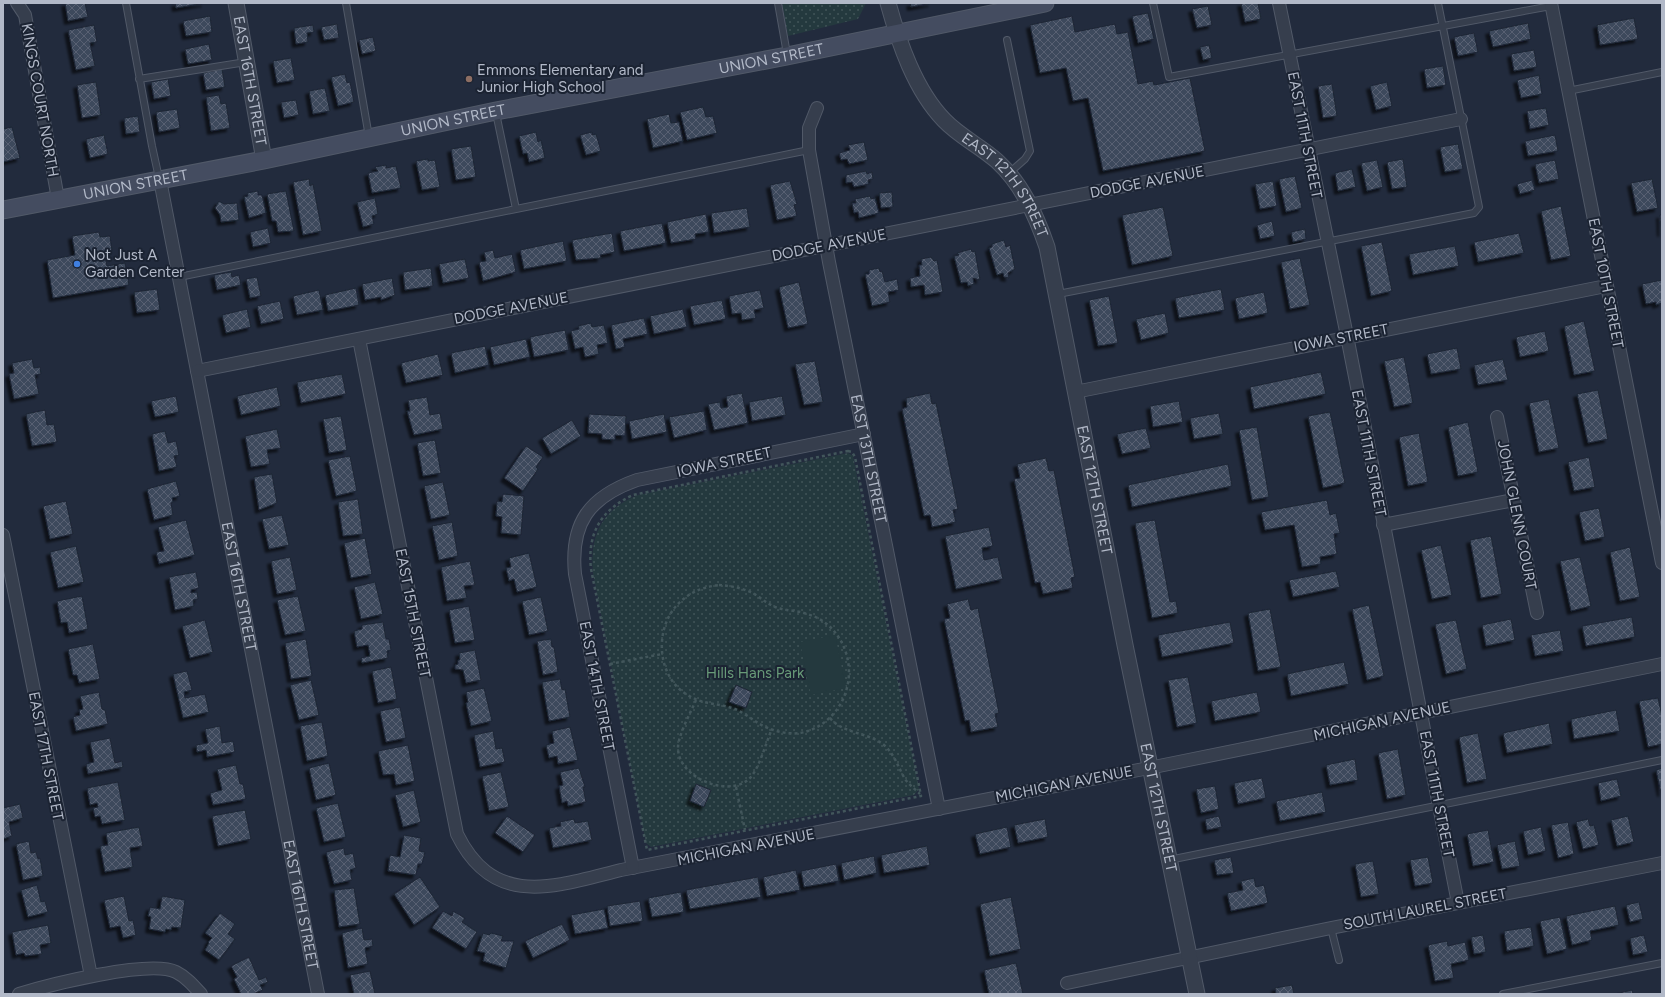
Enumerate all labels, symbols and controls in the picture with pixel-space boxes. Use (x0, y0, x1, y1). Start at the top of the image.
street label: EAST 16TH STREET (229, 15, 270, 148)
street label: KINGS COURT NORTH (18, 22, 62, 178)
street label: UNION STREET (717, 40, 826, 78)
place label: Emmons Elementary and Junior High School (477, 61, 644, 96)
street label: EAST 11TH STREET (1284, 70, 1326, 201)
marker: Emmons Elementary and Junior High School (464, 74, 474, 84)
street label: UNION STREET (399, 100, 507, 140)
street label: EAST 12TH STREET (958, 129, 1052, 240)
street label: DODGE AVENUE (1088, 162, 1206, 202)
street label: UNION STREET (82, 166, 190, 203)
street label: EAST 10TH STREET (1585, 216, 1628, 350)
street label: DODGE AVENUE (770, 225, 888, 265)
place label: Not Just A Garden Center (85, 246, 184, 281)
marker: Not Just A Garden Center (72, 259, 82, 269)
street label: DODGE AVENUE (452, 288, 570, 328)
street label: IOWA STREET (1292, 320, 1391, 356)
street label: EAST 11TH STREET (1348, 388, 1390, 519)
street label: EAST 13TH STREET (847, 393, 890, 525)
street label: EAST 12TH STREET (1073, 424, 1116, 557)
street label: JOHN GLENN COURT (1494, 439, 1540, 592)
street label: IOWA STREET (675, 443, 774, 481)
street label: EAST 16TH STREET (218, 520, 260, 653)
street label: EAST 15TH STREET (392, 547, 434, 680)
street label: EAST 14TH STREET (576, 620, 619, 753)
park label: Hills Hans Park (706, 664, 805, 682)
street label: EAST 17TH STREET (25, 690, 67, 823)
street label: MICHIGAN AVENUE (1312, 698, 1452, 744)
street label: EAST 11TH STREET (1416, 729, 1458, 860)
street label: EAST 12TH STREET (1136, 741, 1181, 874)
street label: MICHIGAN AVENUE (994, 762, 1134, 806)
street label: MICHIGAN AVENUE (676, 825, 816, 869)
street label: EAST 16TH STREET (279, 838, 322, 971)
street label: SOUTH LAUREL STREET (1342, 884, 1509, 934)

